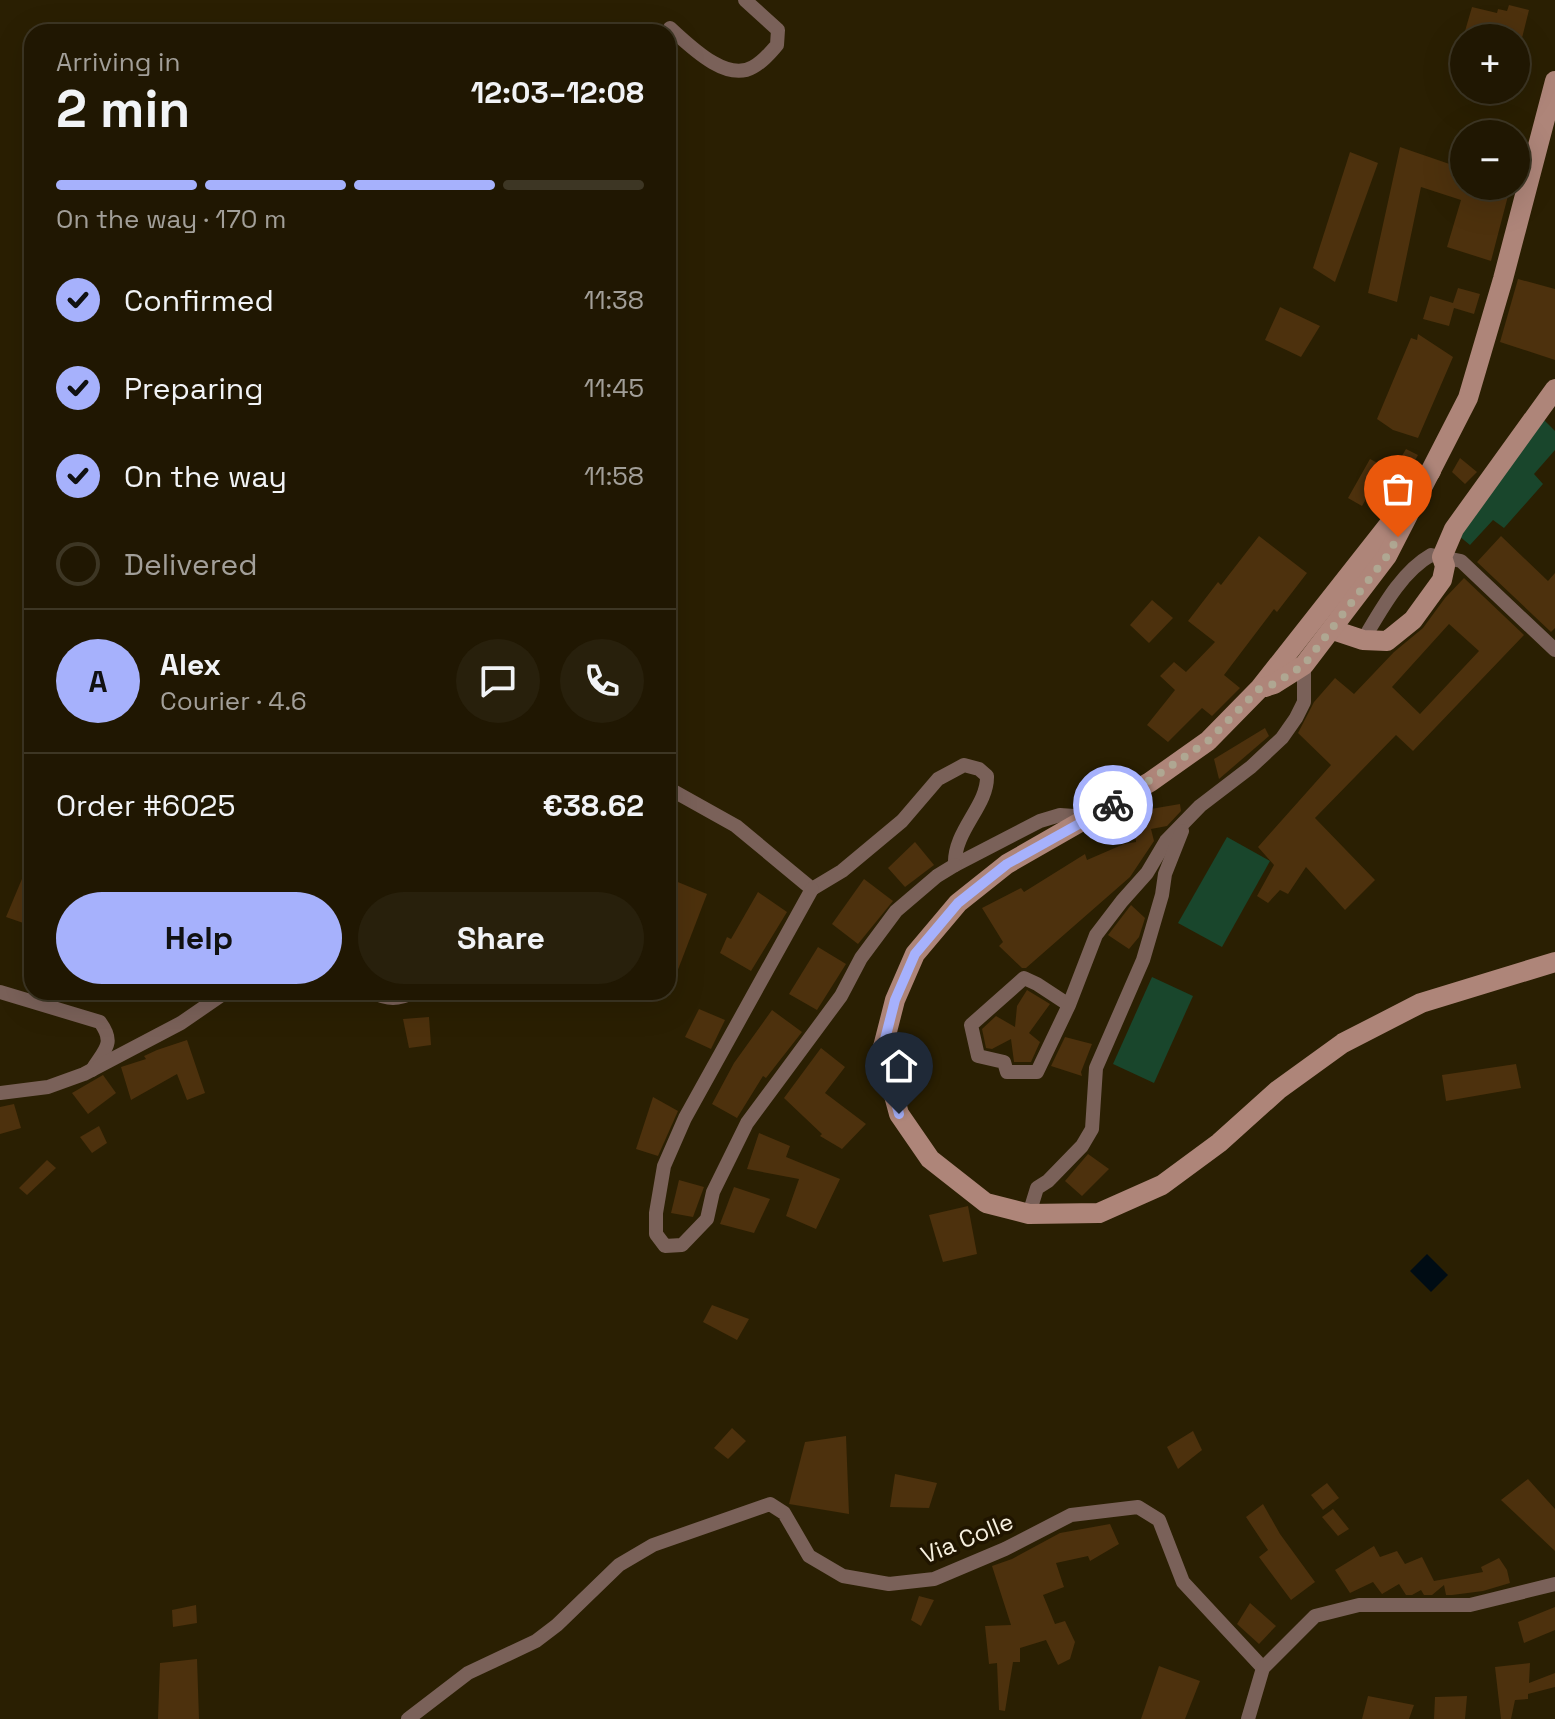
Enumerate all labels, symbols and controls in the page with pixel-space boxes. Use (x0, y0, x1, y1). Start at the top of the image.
map controls (1450, 24, 1530, 200)
button: + (1450, 24, 1530, 104)
text: Arriving in (56, 45, 180, 79)
text: 12:03–12:08 (471, 73, 644, 112)
text: 2 min (56, 76, 190, 142)
button: − (1450, 120, 1530, 200)
text: On the way · 170 m (56, 202, 286, 236)
icon: check (56, 278, 100, 322)
text: Confirmed (124, 281, 274, 320)
text: 11:38 (584, 283, 644, 317)
icon: check (56, 366, 100, 410)
text: Preparing (124, 369, 263, 408)
text: 11:45 (584, 371, 644, 405)
icon: check (56, 454, 100, 498)
pin (1364, 455, 1432, 537)
text: On the way (124, 457, 287, 496)
text: 11:58 (584, 459, 644, 493)
icon: bag (1376, 467, 1420, 511)
text: Delivered (124, 545, 258, 584)
button: chat (456, 639, 540, 723)
button: phone (560, 639, 644, 723)
text: Alex (160, 645, 221, 684)
text: A (88, 662, 108, 701)
text: Courier · 4.6 (160, 684, 307, 718)
courier (1073, 765, 1153, 845)
icon: bike (1091, 783, 1135, 827)
text: Order #6025 (56, 786, 235, 825)
text: €38.62 (543, 786, 644, 825)
button: Help (56, 892, 342, 984)
button: Share (358, 892, 644, 984)
pin (865, 1032, 933, 1114)
icon: home (877, 1044, 921, 1088)
street label: Via Colle (916, 1505, 1018, 1571)

